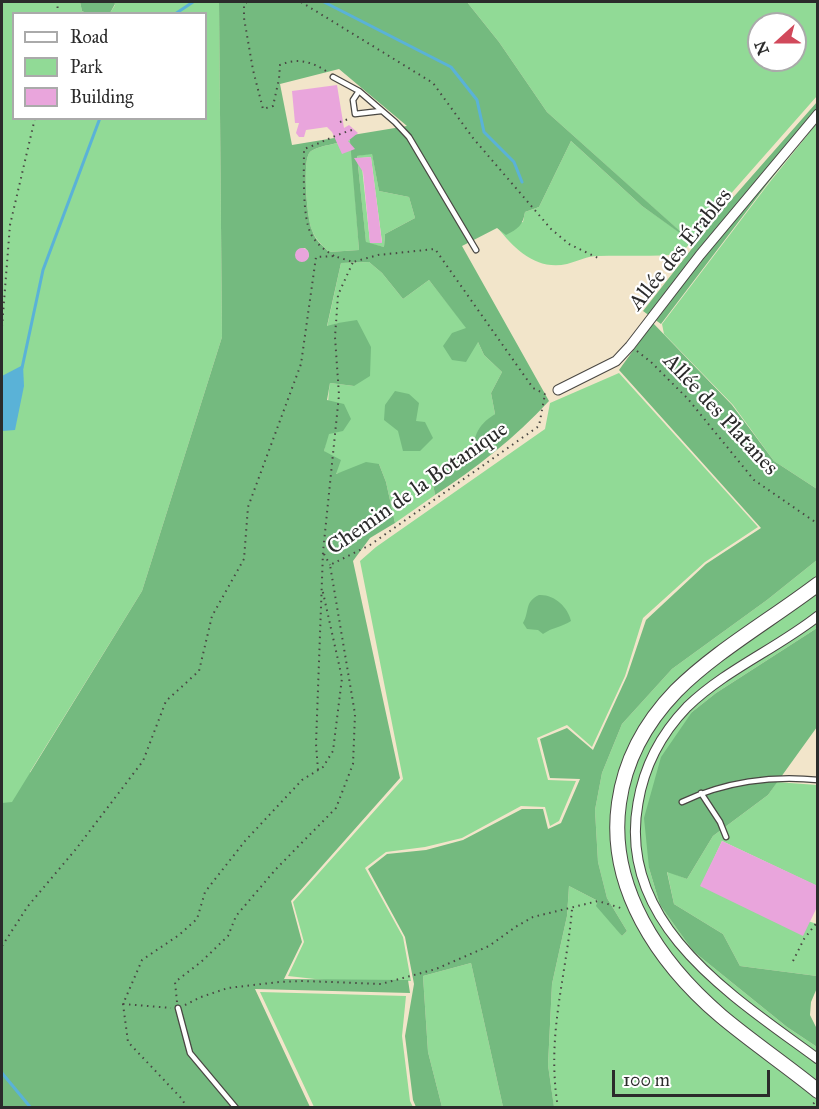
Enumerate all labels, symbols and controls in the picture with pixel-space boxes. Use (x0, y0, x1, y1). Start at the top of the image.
legend (12, 12, 207, 120)
north arrow (747, 12, 807, 72)
text: Road (70, 26, 108, 48)
text: N (750, 38, 773, 58)
text: Park (70, 56, 103, 78)
text: Building (70, 86, 133, 108)
street label: Allée des Érables (624, 184, 738, 316)
street label: Allée des Platanes (657, 349, 783, 481)
street label: Chemin de la Botanique (323, 417, 513, 561)
scale bar (615, 1058, 772, 1096)
text: 100 m (623, 1069, 670, 1091)

